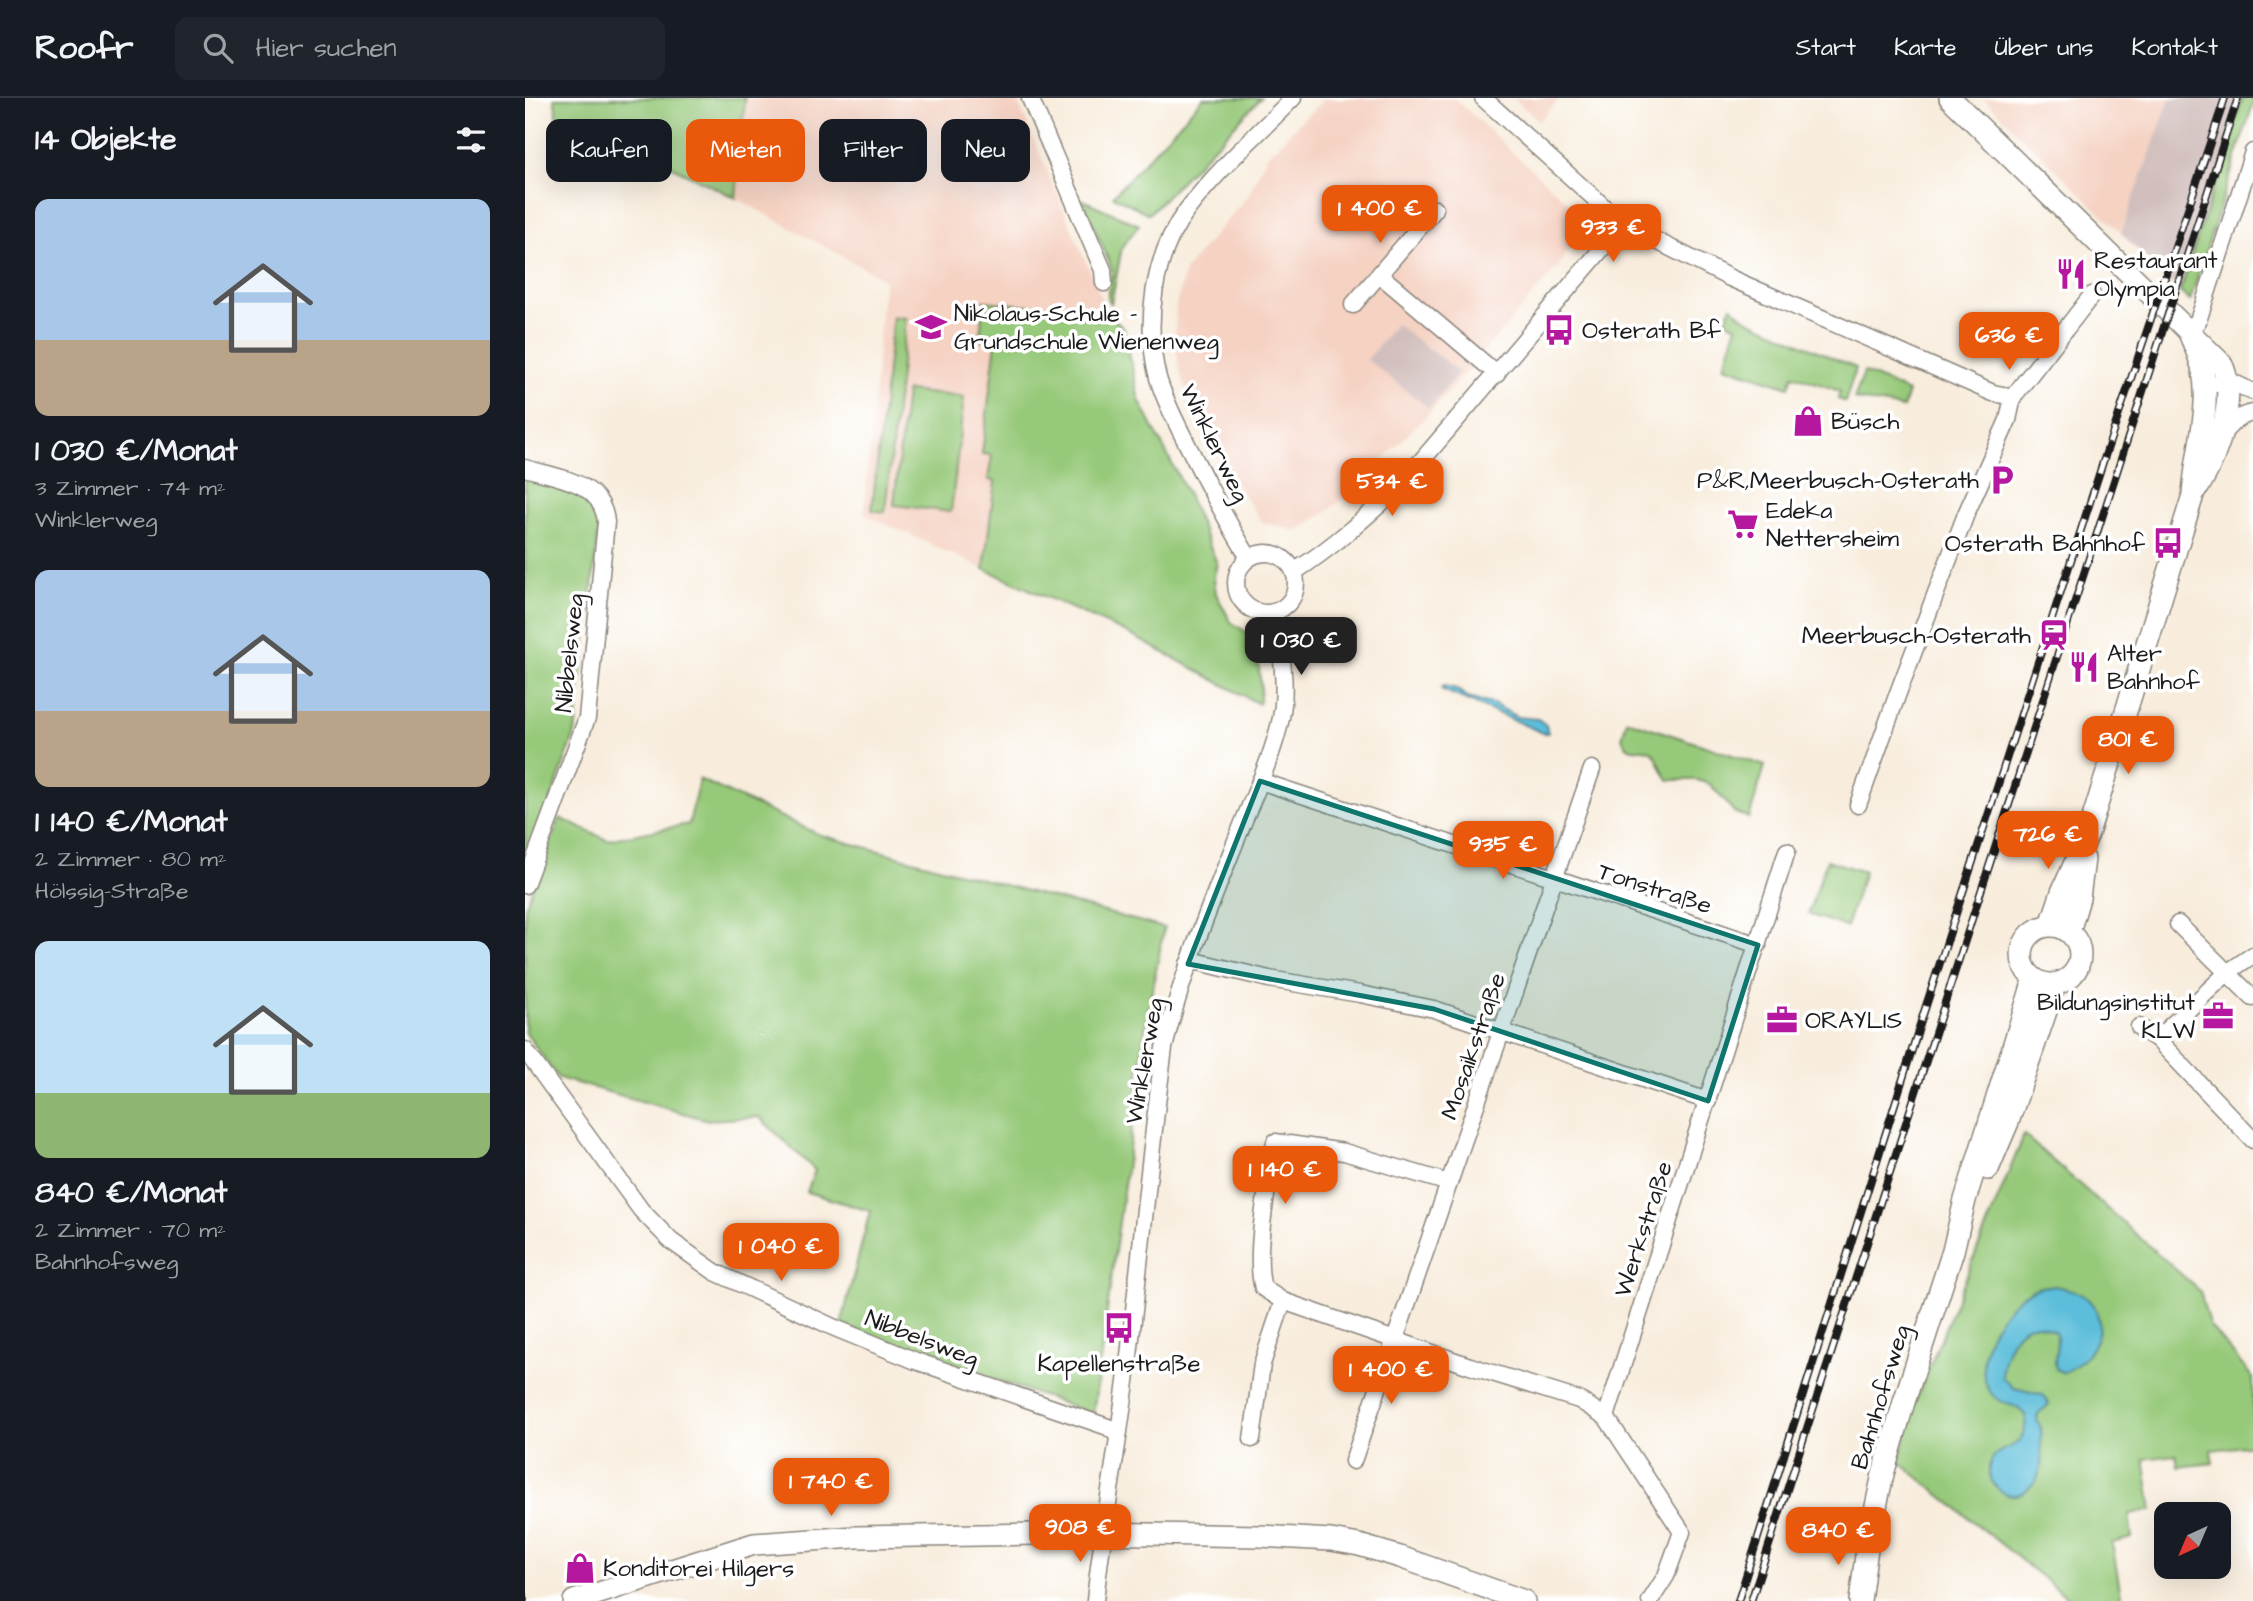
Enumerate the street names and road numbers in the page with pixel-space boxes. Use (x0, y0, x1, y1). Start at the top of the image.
street label: Winklerweg (1170, 379, 1257, 509)
street label: Nibbelsweg (547, 592, 594, 714)
street label: Tonstraße (1593, 855, 1716, 923)
street label: Mosaikstraße (1433, 968, 1515, 1124)
street label: Winklerweg (1117, 995, 1174, 1127)
street label: Werkstraße (1606, 1157, 1682, 1302)
street label: Nibbelsweg (860, 1302, 983, 1377)
street label: Bahnhofsweg (1843, 1321, 1920, 1474)

